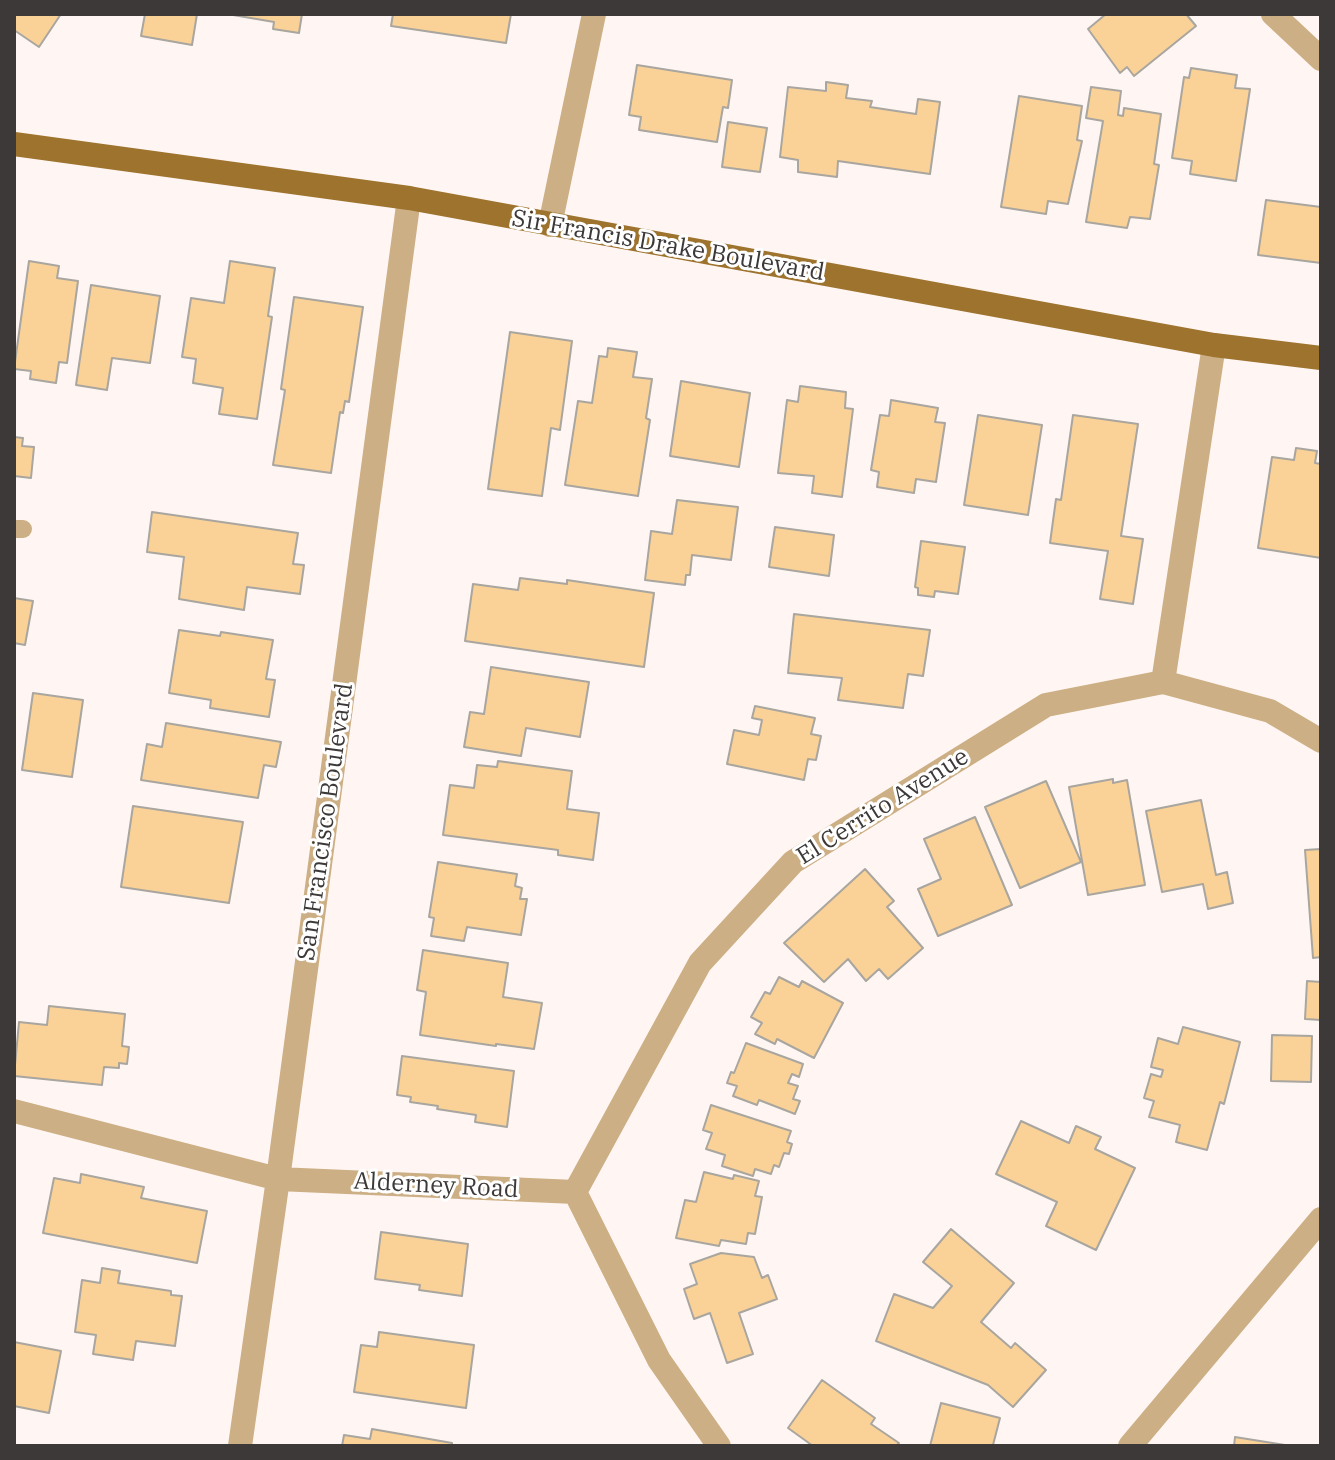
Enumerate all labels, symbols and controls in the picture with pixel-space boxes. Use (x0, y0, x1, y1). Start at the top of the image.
street label: Sir Francis Drake Boulevard (510, 204, 826, 288)
street label: San Francisco Boulevard (292, 681, 360, 963)
street label: El Cerrito Avenue (792, 743, 974, 871)
street label: Alderney Road (353, 1167, 519, 1205)

